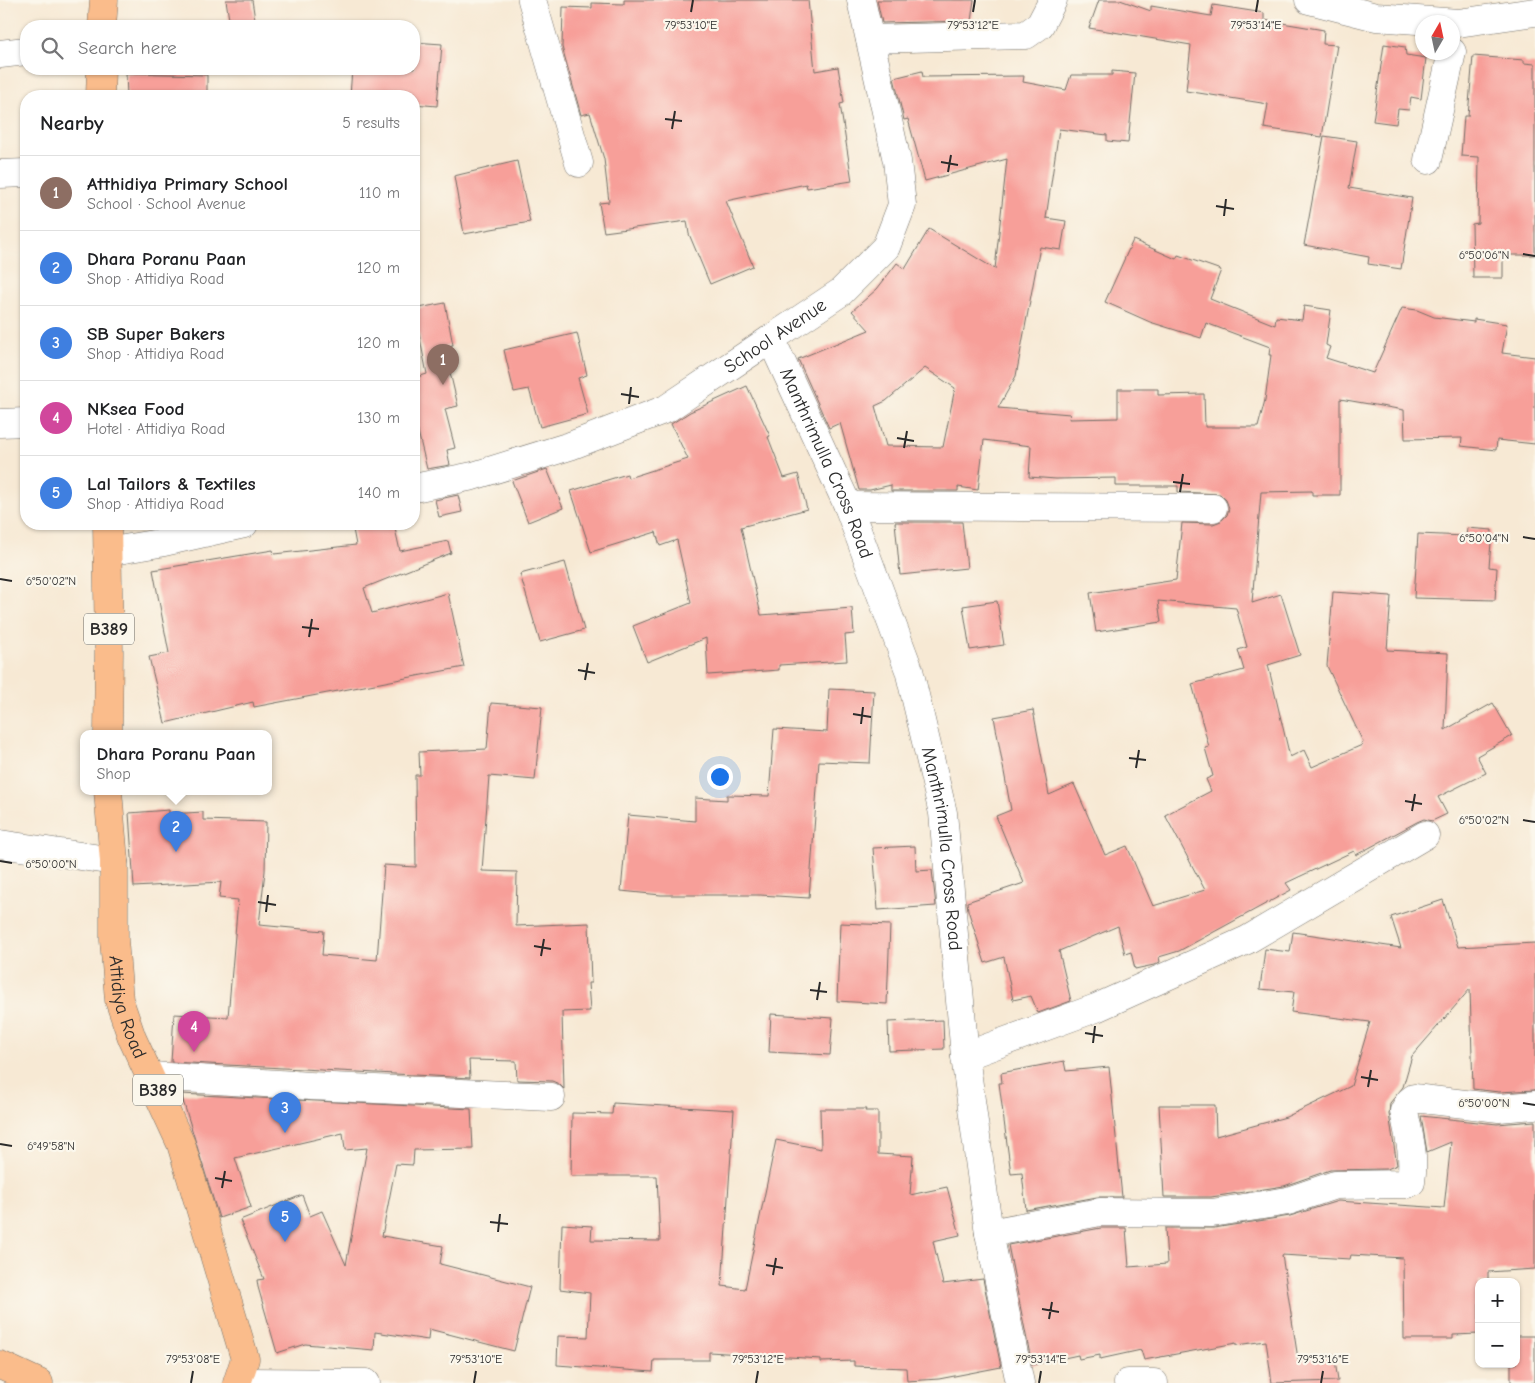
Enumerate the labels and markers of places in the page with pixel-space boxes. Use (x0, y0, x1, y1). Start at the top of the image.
pin: 1 (427, 344, 459, 385)
pin: 2 (160, 811, 192, 852)
pin: 4 (178, 1011, 210, 1052)
pin: 3 (269, 1092, 301, 1133)
pin: 5 (269, 1201, 301, 1242)

